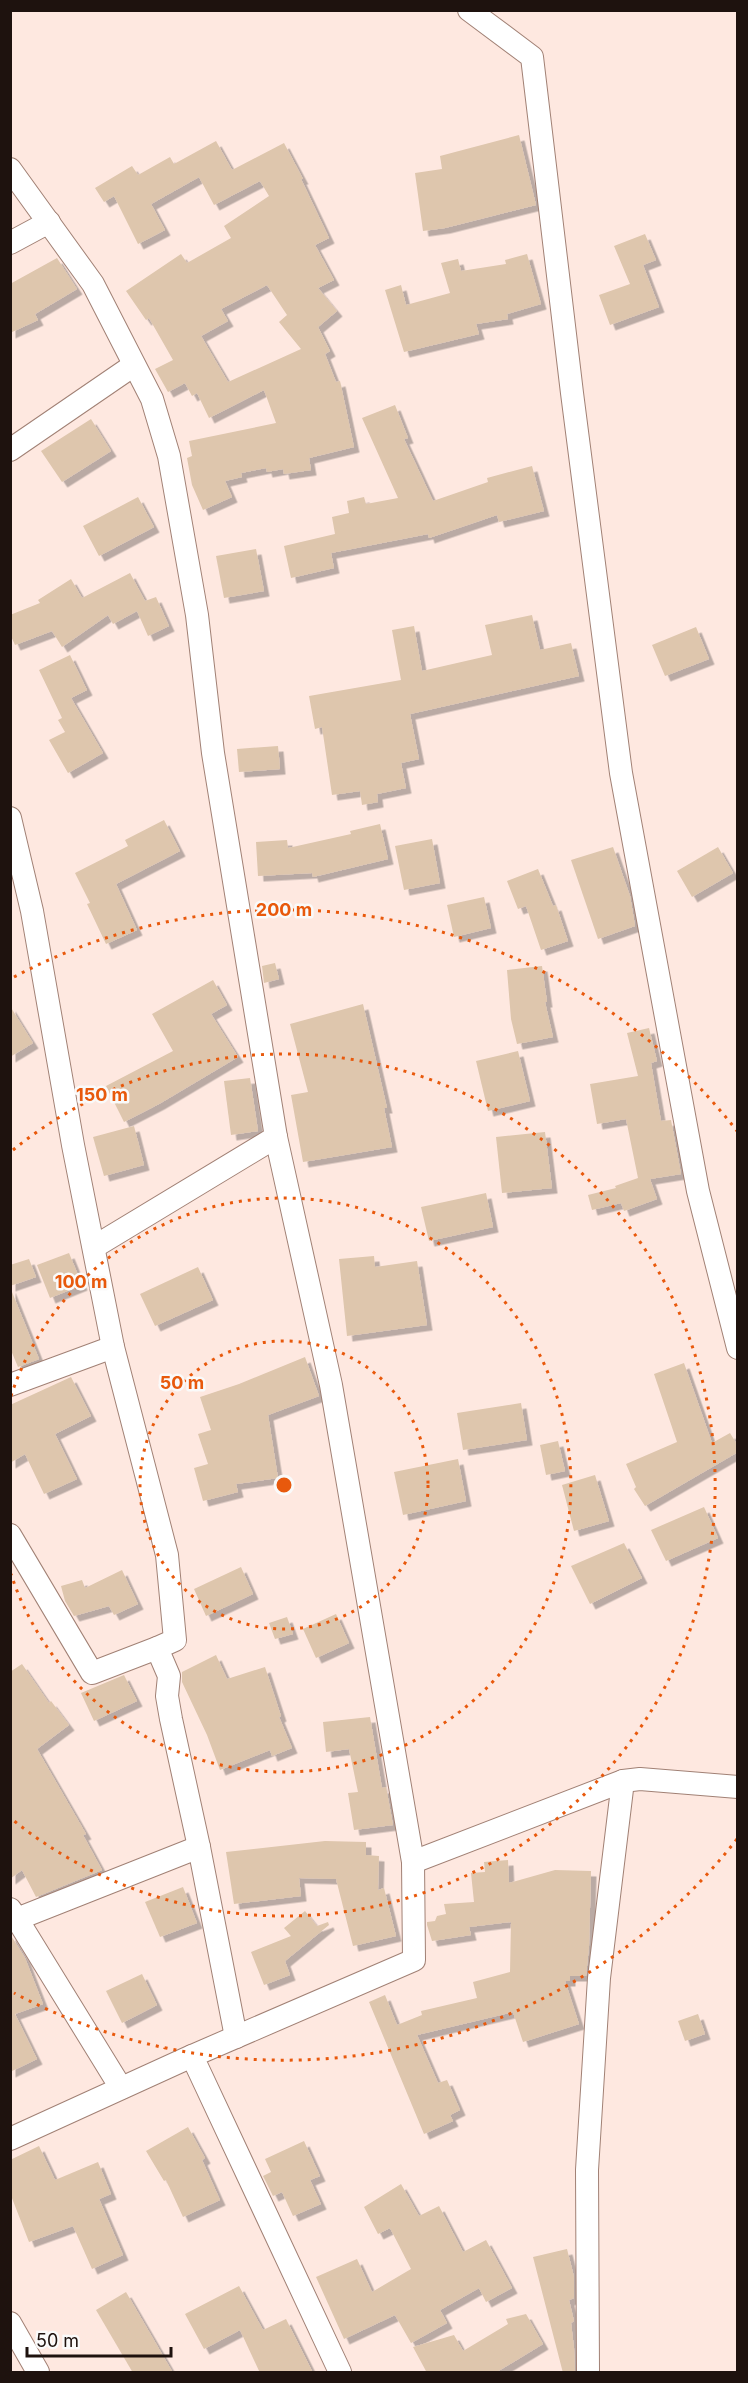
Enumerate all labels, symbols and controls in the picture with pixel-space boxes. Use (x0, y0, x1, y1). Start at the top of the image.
text: 200 m (256, 899, 312, 920)
text: 150 m (76, 1084, 128, 1105)
text: 100 m (55, 1271, 107, 1292)
text: 50 m (160, 1372, 204, 1393)
centre of rings (274, 1475, 294, 1495)
scale bar (27, 2320, 171, 2358)
text: 50 m (36, 2330, 79, 2351)

